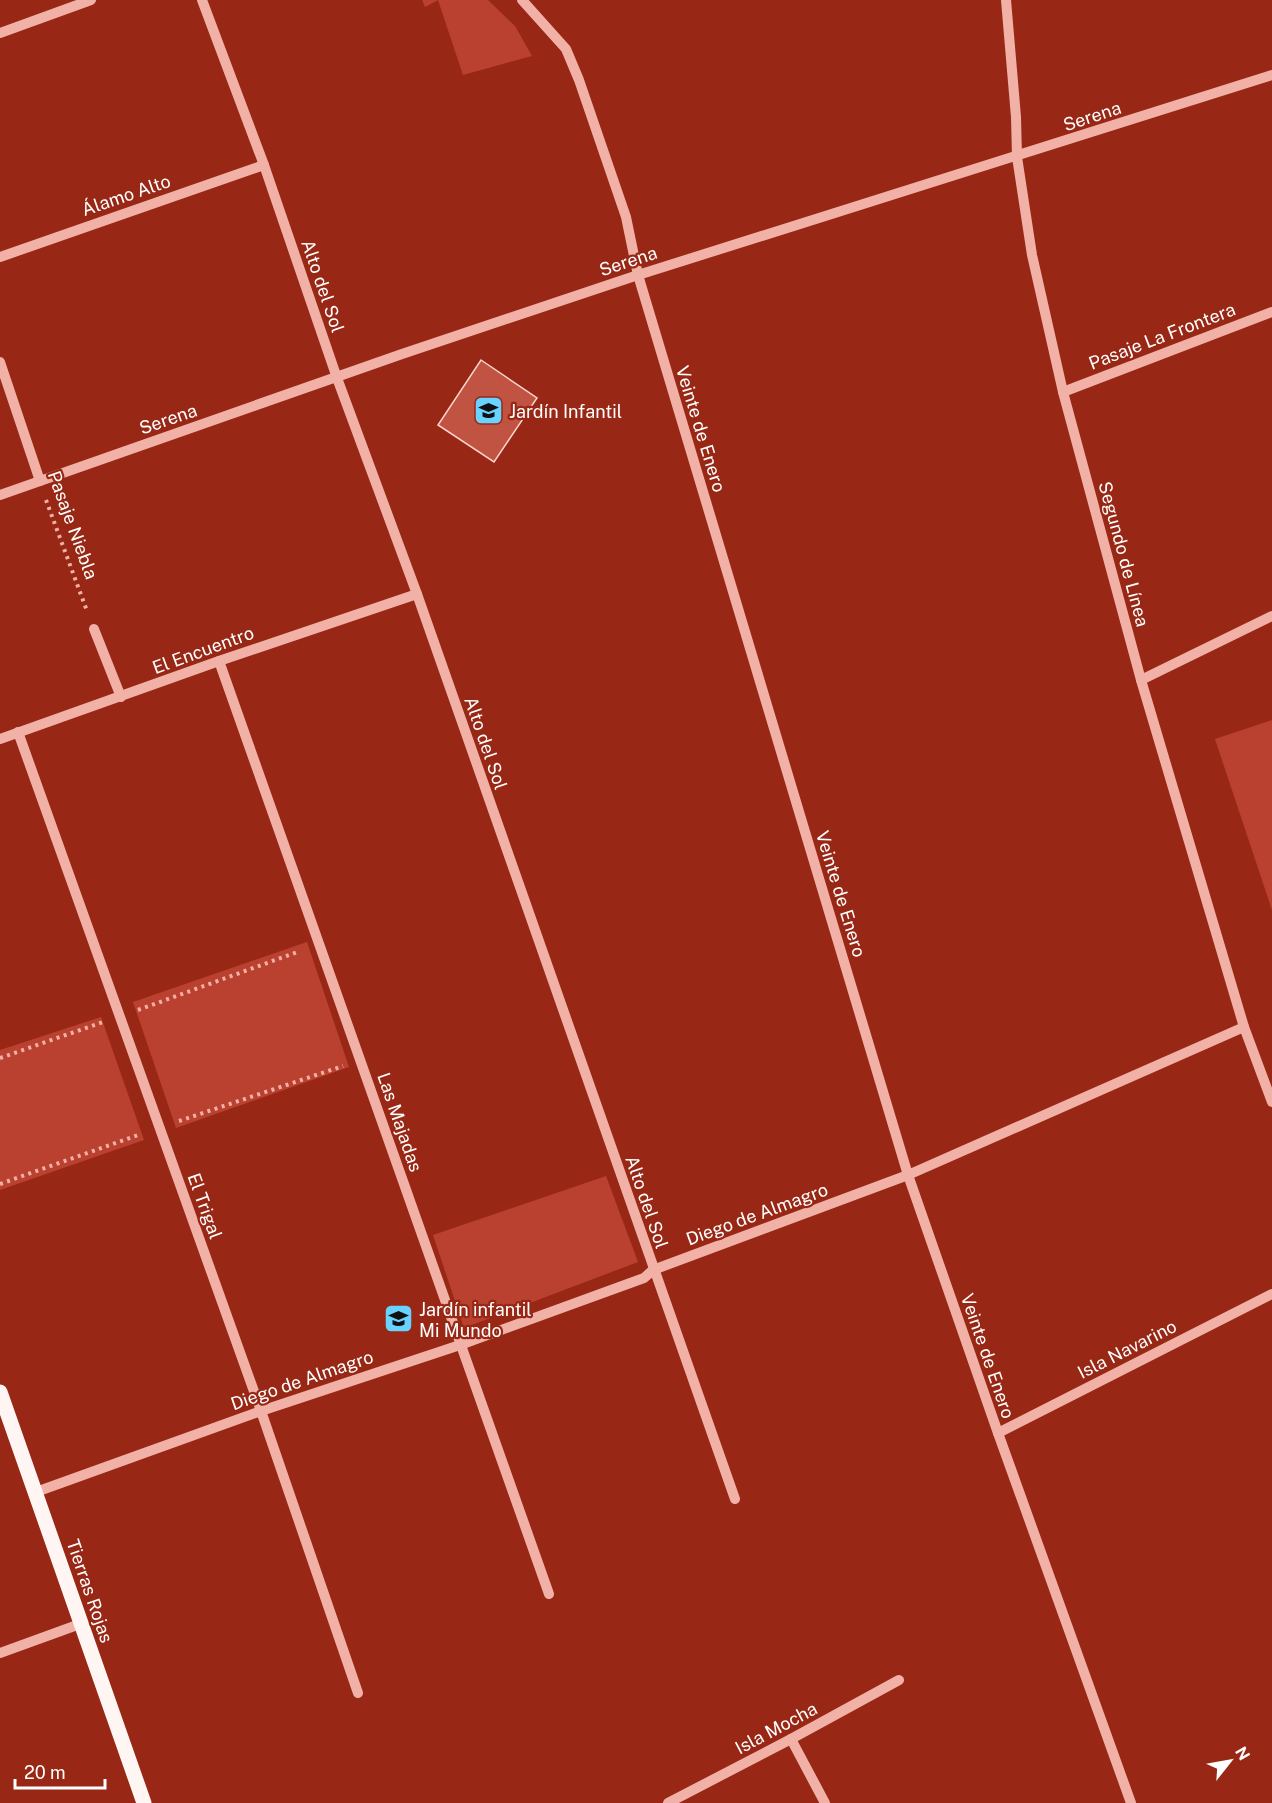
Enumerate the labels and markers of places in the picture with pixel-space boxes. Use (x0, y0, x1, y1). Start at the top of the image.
school or university icon: Jardín Infantil (472, 395, 504, 427)
place label: Jardín Infantil (509, 401, 622, 422)
place label: Jardín infantil Mi Mundo (419, 1299, 532, 1341)
school or university icon: Jardín infantil Mi Mundo (382, 1303, 414, 1335)

